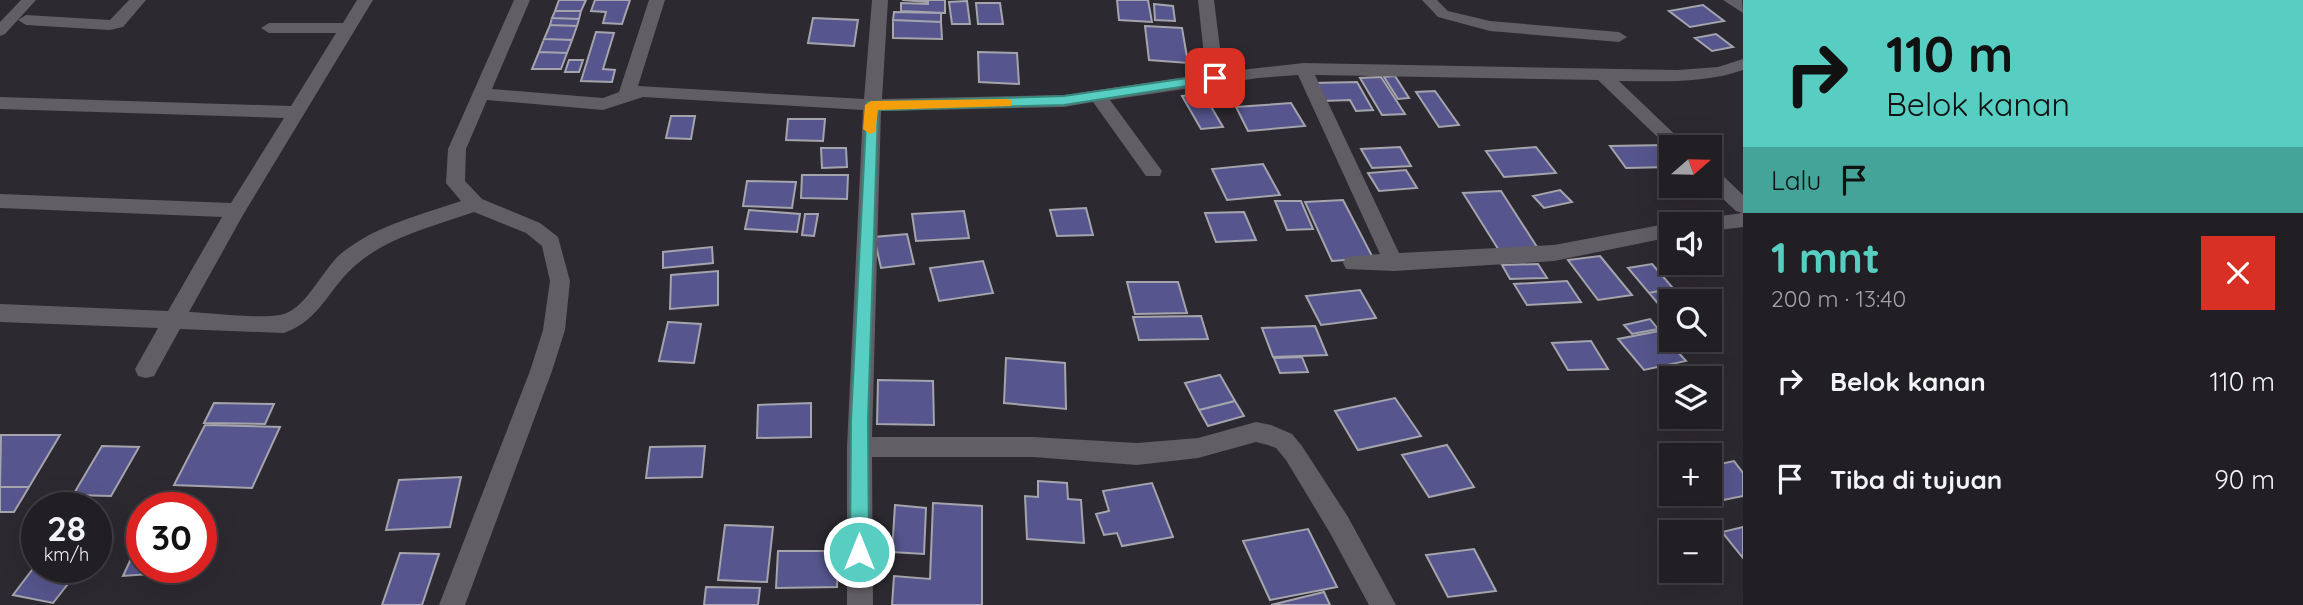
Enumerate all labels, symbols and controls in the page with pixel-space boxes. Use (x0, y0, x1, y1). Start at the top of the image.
text: 110 m (1886, 23, 2013, 84)
icon: right (1771, 28, 1862, 119)
pin (1185, 48, 1245, 108)
icon: arrive (1196, 59, 1234, 97)
text: Belok kanan (1886, 84, 2070, 124)
north arrow (1659, 135, 1722, 198)
map controls (1659, 135, 1722, 583)
icon: arrive (1835, 161, 1873, 199)
text: Lalu (1771, 164, 1821, 197)
button: sound (1659, 212, 1722, 275)
text: 1 mnt (1771, 231, 1880, 284)
button: close (2201, 236, 2275, 310)
text: 200 m · 13:40 (1771, 284, 1906, 313)
button: search (1659, 289, 1722, 352)
icon: right (1771, 362, 1809, 400)
text: Belok kanan (1830, 365, 1986, 398)
text: 110 m (2209, 365, 2275, 398)
button: layers (1659, 366, 1722, 429)
button: + (1659, 443, 1722, 506)
icon: arrive (1771, 460, 1809, 498)
text: Tiba di tujuan (1830, 463, 2002, 496)
text: 90 m (2214, 463, 2275, 496)
speed limit sign: 30 (126, 492, 217, 583)
text: 28 (47, 506, 86, 550)
position arrow (822, 515, 896, 589)
button: − (1659, 520, 1722, 583)
text: km/h (44, 543, 89, 566)

